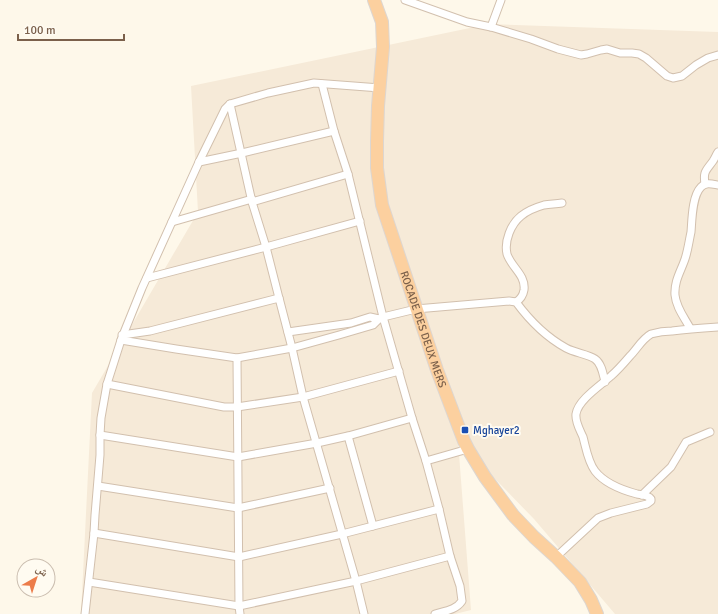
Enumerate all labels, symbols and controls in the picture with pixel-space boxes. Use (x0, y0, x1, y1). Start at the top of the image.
scale bar (18, 16, 124, 42)
text: 100 m (24, 23, 56, 38)
street label: ROCADE DES DEUX MERS (397, 269, 449, 389)
place label: Mghayer2 (473, 424, 520, 437)
marker: Mghayer2 (460, 425, 470, 435)
north arrow (16, 558, 56, 598)
text: ش (33, 562, 51, 580)

